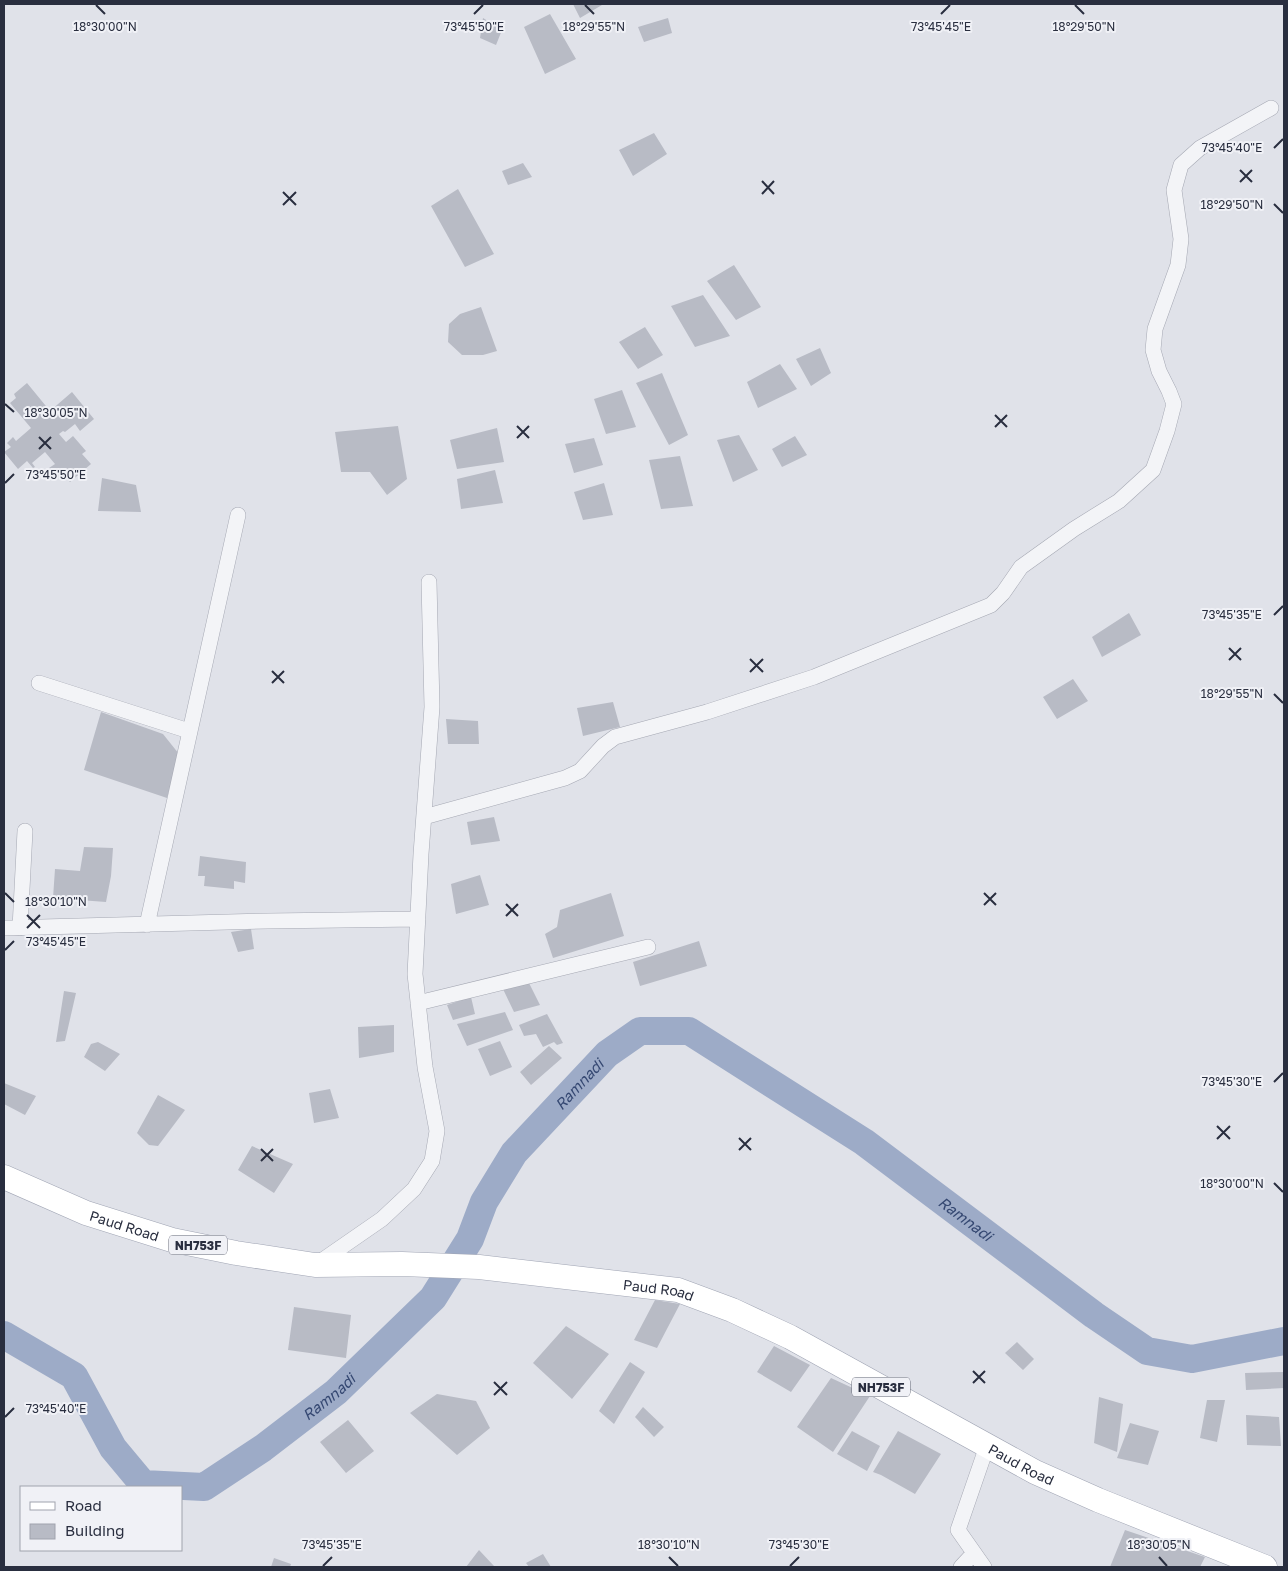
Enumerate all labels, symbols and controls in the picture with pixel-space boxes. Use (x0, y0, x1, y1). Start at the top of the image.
text: 18°30'00"N (73, 19, 137, 34)
text: 73°45'50"E (444, 19, 504, 34)
text: 18°29'55"N (563, 19, 625, 34)
text: 73°45'45"E (911, 19, 971, 34)
text: 18°29'50"N (1053, 19, 1115, 34)
text: 73°45'40"E (1202, 140, 1262, 155)
text: 18°29'50"N (1201, 197, 1263, 212)
text: 18°30'05"N (24, 405, 88, 420)
text: 73°45'50"E (26, 467, 86, 482)
text: 73°45'35"E (1202, 607, 1262, 622)
text: 18°29'55"N (1201, 686, 1263, 701)
text: 18°30'10"N (25, 894, 87, 909)
text: 73°45'45"E (26, 934, 86, 949)
water label: Ramnadi (551, 1054, 608, 1113)
text: 73°45'30"E (1202, 1074, 1262, 1089)
text: 18°30'00"N (1200, 1176, 1264, 1191)
water label: Ramnadi (935, 1192, 998, 1246)
street label: Paud Road (88, 1206, 161, 1244)
road number: NH753F (169, 1236, 227, 1254)
street label: Paud Road (622, 1275, 697, 1304)
water label: Ramnadi (299, 1368, 360, 1424)
road number: NH753F (852, 1378, 910, 1396)
text: 73°45'40"E (26, 1401, 86, 1416)
street label: Paud Road (986, 1440, 1057, 1488)
legend (20, 1486, 182, 1551)
text: Road (65, 1496, 102, 1514)
text: Building (65, 1521, 125, 1539)
text: 73°45'35"E (302, 1537, 362, 1552)
text: 18°30'10"N (638, 1537, 700, 1552)
text: 73°45'30"E (769, 1537, 829, 1552)
text: 18°30'05"N (1127, 1537, 1191, 1552)

